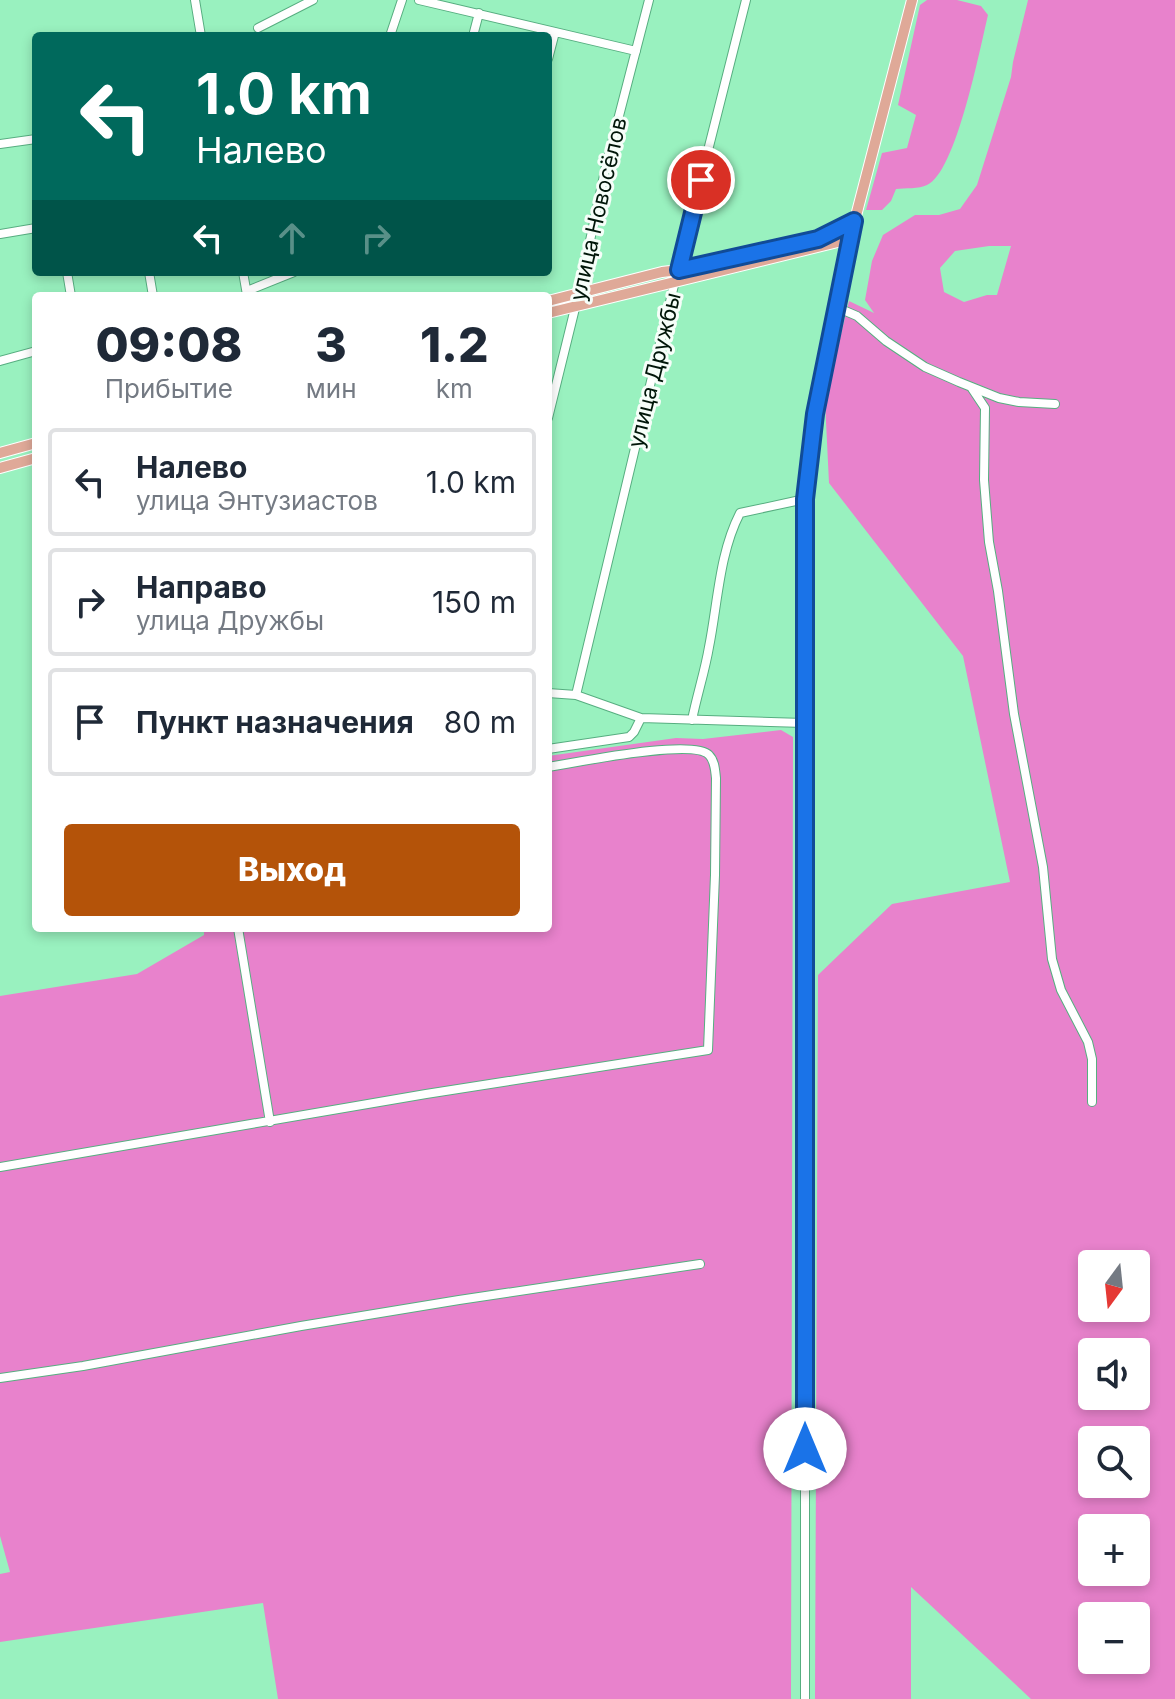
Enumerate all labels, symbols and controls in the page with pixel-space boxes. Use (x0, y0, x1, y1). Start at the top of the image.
text: 1.0 km (196, 60, 372, 128)
icon: left (64, 64, 168, 168)
street label: улица Новосёлов (564, 115, 632, 303)
text: Налево (196, 128, 327, 172)
pin (667, 146, 735, 214)
icon: arrive (679, 158, 723, 202)
icon: left (186, 216, 230, 260)
icon: ahead (270, 216, 314, 260)
icon: right (354, 216, 398, 260)
street label: улица Дружбы (622, 290, 686, 450)
text: 09:08 (95, 315, 242, 374)
text: 3 (315, 315, 347, 374)
text: 1.2 (420, 315, 489, 374)
text: Прибытие (105, 373, 233, 404)
text: мин (306, 373, 357, 404)
text: km (436, 373, 473, 404)
text: Налево (136, 449, 248, 485)
icon: left (68, 460, 112, 504)
text: 1.0 km (426, 464, 516, 500)
text: улица Энтузиастов (136, 485, 378, 516)
text: Направо (136, 569, 267, 605)
icon: right (68, 580, 112, 624)
text: 150 m (432, 584, 516, 620)
text: улица Дружбы (136, 605, 324, 636)
icon: arrive (68, 700, 112, 744)
text: Пункт назначения (136, 704, 414, 740)
text: 80 m (444, 704, 516, 740)
button: Выход (64, 824, 520, 916)
north arrow (1078, 1250, 1150, 1322)
map controls (1078, 1250, 1150, 1674)
button: sound (1078, 1338, 1150, 1410)
position arrow (763, 1407, 847, 1491)
button: search (1078, 1426, 1150, 1498)
button: + (1078, 1514, 1150, 1586)
button: − (1078, 1602, 1150, 1674)

